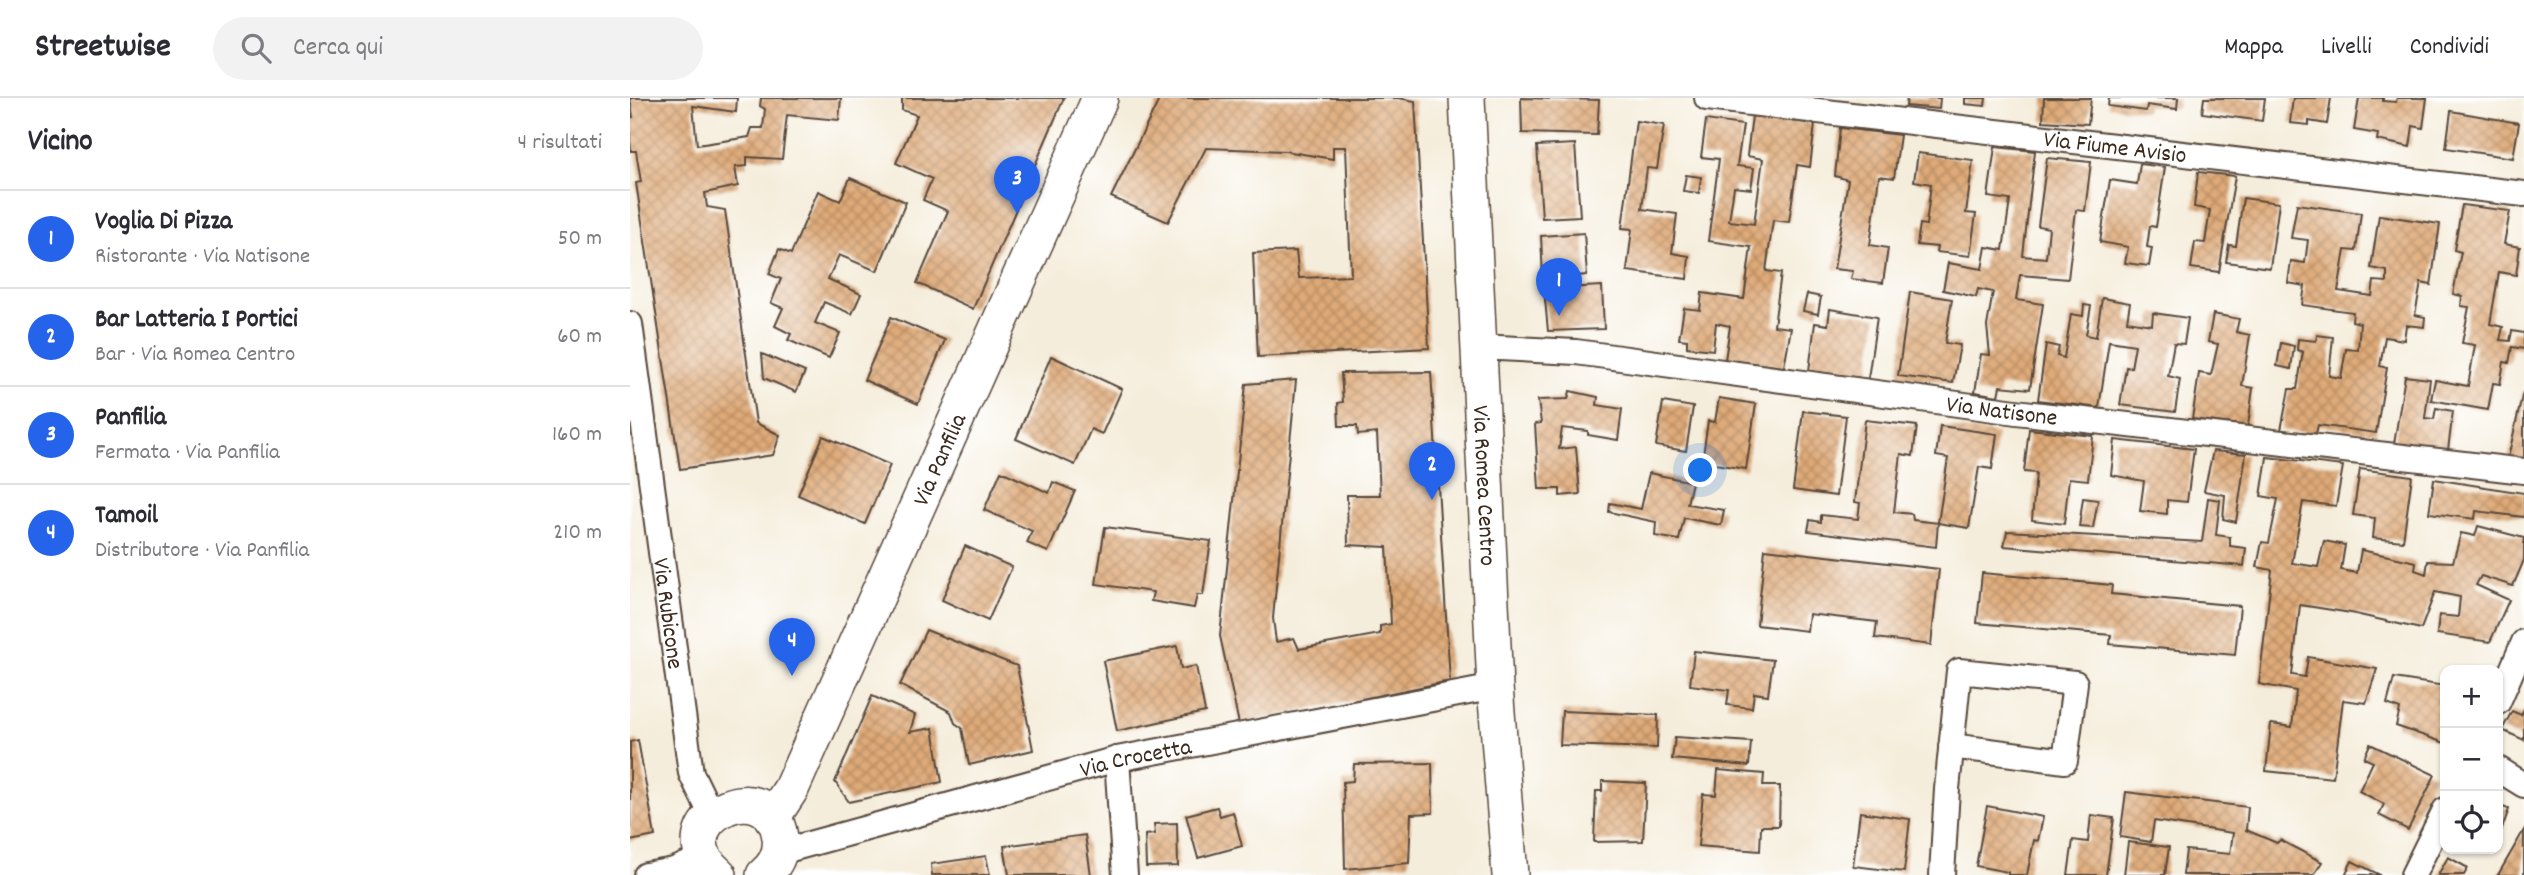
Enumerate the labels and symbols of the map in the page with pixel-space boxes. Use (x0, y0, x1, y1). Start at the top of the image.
street label: Via Fiume Avisio (2042, 124, 2188, 174)
pin: 3 (994, 156, 1040, 214)
pin: 1 (1536, 258, 1582, 316)
street label: Via Natisone (1944, 389, 2059, 437)
street label: Via Romea Centro (1462, 405, 1503, 567)
street label: Via Panfilia (906, 408, 977, 512)
pin: 2 (1409, 442, 1455, 500)
your location (1683, 453, 1717, 487)
street label: Via Rubicone (642, 556, 691, 671)
pin: 4 (769, 618, 815, 676)
street label: Via Crocetta (1076, 731, 1195, 788)

